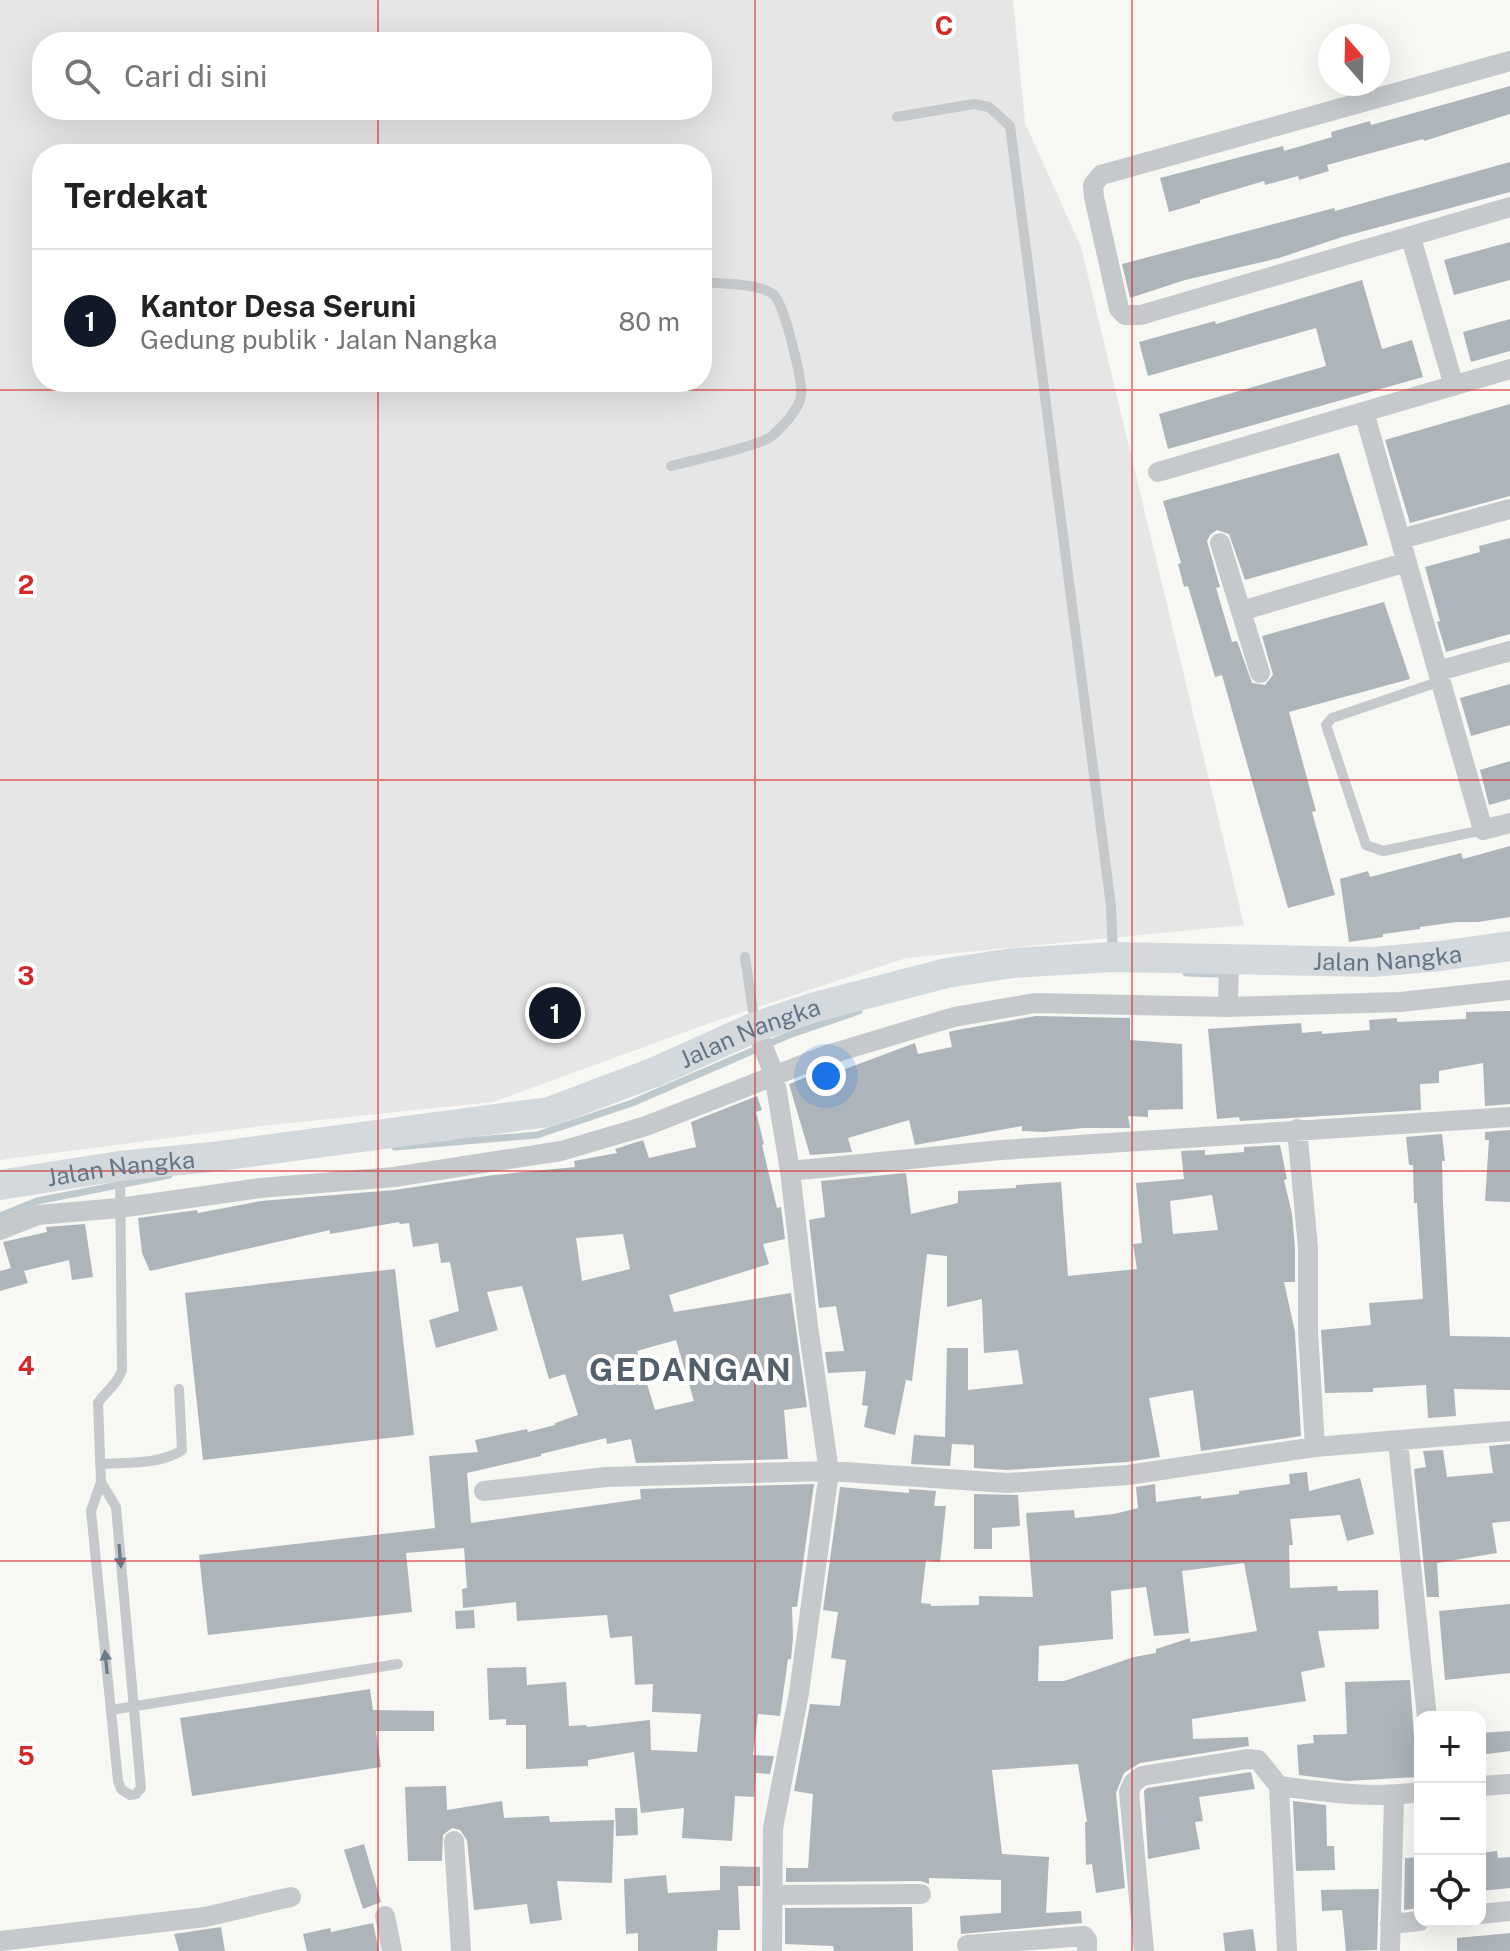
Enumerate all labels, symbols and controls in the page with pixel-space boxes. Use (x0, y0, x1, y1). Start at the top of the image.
text: C (935, 10, 953, 41)
north arrow (1318, 24, 1390, 96)
search box (32, 32, 712, 120)
icon: search (60, 54, 104, 98)
text: Cari di sini (124, 58, 267, 94)
text: Terdekat (64, 176, 208, 216)
text: Kantor Desa Seruni (140, 288, 416, 324)
text: 1 (84, 306, 96, 337)
text: 80 m (619, 306, 680, 337)
text: Gedung publik · Jalan Nangka (140, 324, 497, 355)
text: 2 (18, 569, 34, 600)
street label: Jalan Nangka (1313, 939, 1464, 976)
text: 3 (17, 960, 35, 991)
pin: 1 (529, 983, 581, 1043)
street label: Jalan Nangka (675, 992, 824, 1073)
your location (806, 1056, 846, 1096)
street label: Jalan Nangka (45, 1145, 196, 1191)
text: 4 (17, 1350, 35, 1381)
district label: GEDANGAN (589, 1351, 793, 1388)
one-way arrow (114, 1544, 127, 1569)
one-way arrow (100, 1649, 113, 1674)
map controls (1414, 1711, 1486, 1927)
button: + (1414, 1711, 1486, 1783)
text: 5 (17, 1740, 35, 1771)
button: − (1414, 1783, 1486, 1855)
button: locate (1414, 1855, 1486, 1927)

